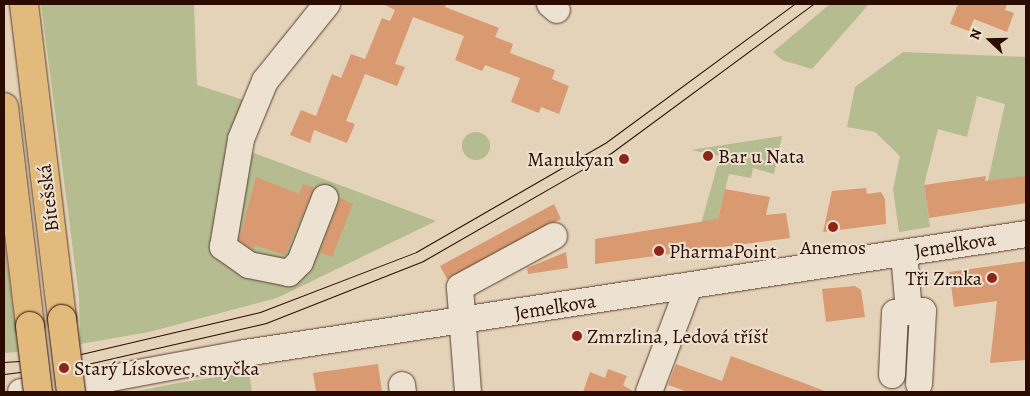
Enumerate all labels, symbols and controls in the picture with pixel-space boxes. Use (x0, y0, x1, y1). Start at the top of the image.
north arrow (965, 15, 1015, 65)
text: N (965, 26, 986, 43)
place label: Bar u Nata (718, 144, 805, 168)
place label: Manukyan (527, 147, 614, 171)
marker: Bar u Nata (702, 150, 714, 162)
marker: Manukyan (618, 153, 630, 165)
street label: Bítešská (32, 163, 64, 233)
marker: Anemos (827, 221, 839, 233)
street label: Jemelkova (912, 227, 998, 263)
place label: Anemos (800, 235, 866, 259)
place label: PharmaPoint (669, 239, 777, 263)
marker: PharmaPoint (653, 245, 665, 257)
place label: Tři Zrnka (906, 266, 982, 290)
marker: Tři Zrnka (986, 272, 998, 284)
street label: Jemelkova (512, 289, 598, 325)
place label: Zmrzlina, Ledová tříšť (587, 324, 769, 348)
marker: Zmrzlina, Ledová tříšť (571, 330, 583, 342)
place label: Starý Lískovec, smyčka (74, 356, 260, 380)
marker: Starý Lískovec, smyčka (58, 362, 70, 374)

